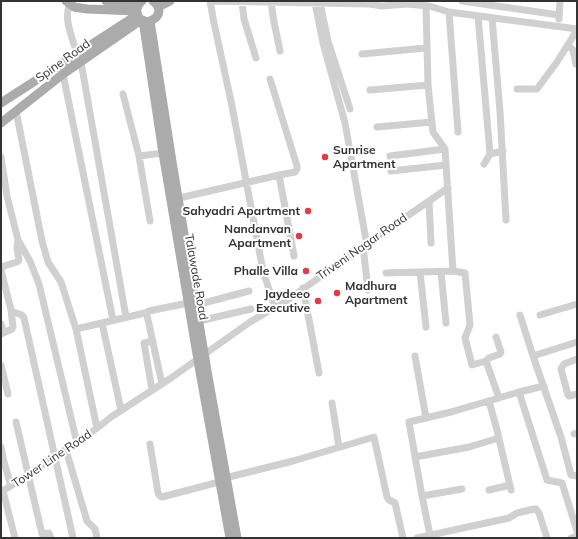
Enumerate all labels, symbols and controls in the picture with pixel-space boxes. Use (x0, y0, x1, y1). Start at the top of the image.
street label: Spine Road (33, 36, 93, 86)
place label: Sunrise Apartment (333, 143, 396, 171)
marker: Sunrise Apartment (320, 152, 330, 162)
place label: Sahyadri Apartment (183, 204, 300, 218)
marker: Sahyadri Apartment (303, 206, 313, 216)
street label: Triveni Nagar Road (314, 210, 410, 284)
place label: Nandanvan Apartment (224, 222, 291, 250)
marker: Nandanvan Apartment (294, 231, 304, 241)
street label: Talawade Road (181, 233, 211, 321)
place label: Phalle Villa (234, 264, 298, 278)
marker: Phalle Villa (301, 266, 311, 276)
place label: Madhura Apartment (345, 279, 408, 307)
place label: Jaydeeo Executive (256, 287, 310, 315)
marker: Madhura Apartment (332, 288, 342, 298)
marker: Jaydeeo Executive (313, 296, 323, 306)
street label: Tower Line Road (9, 427, 95, 491)

